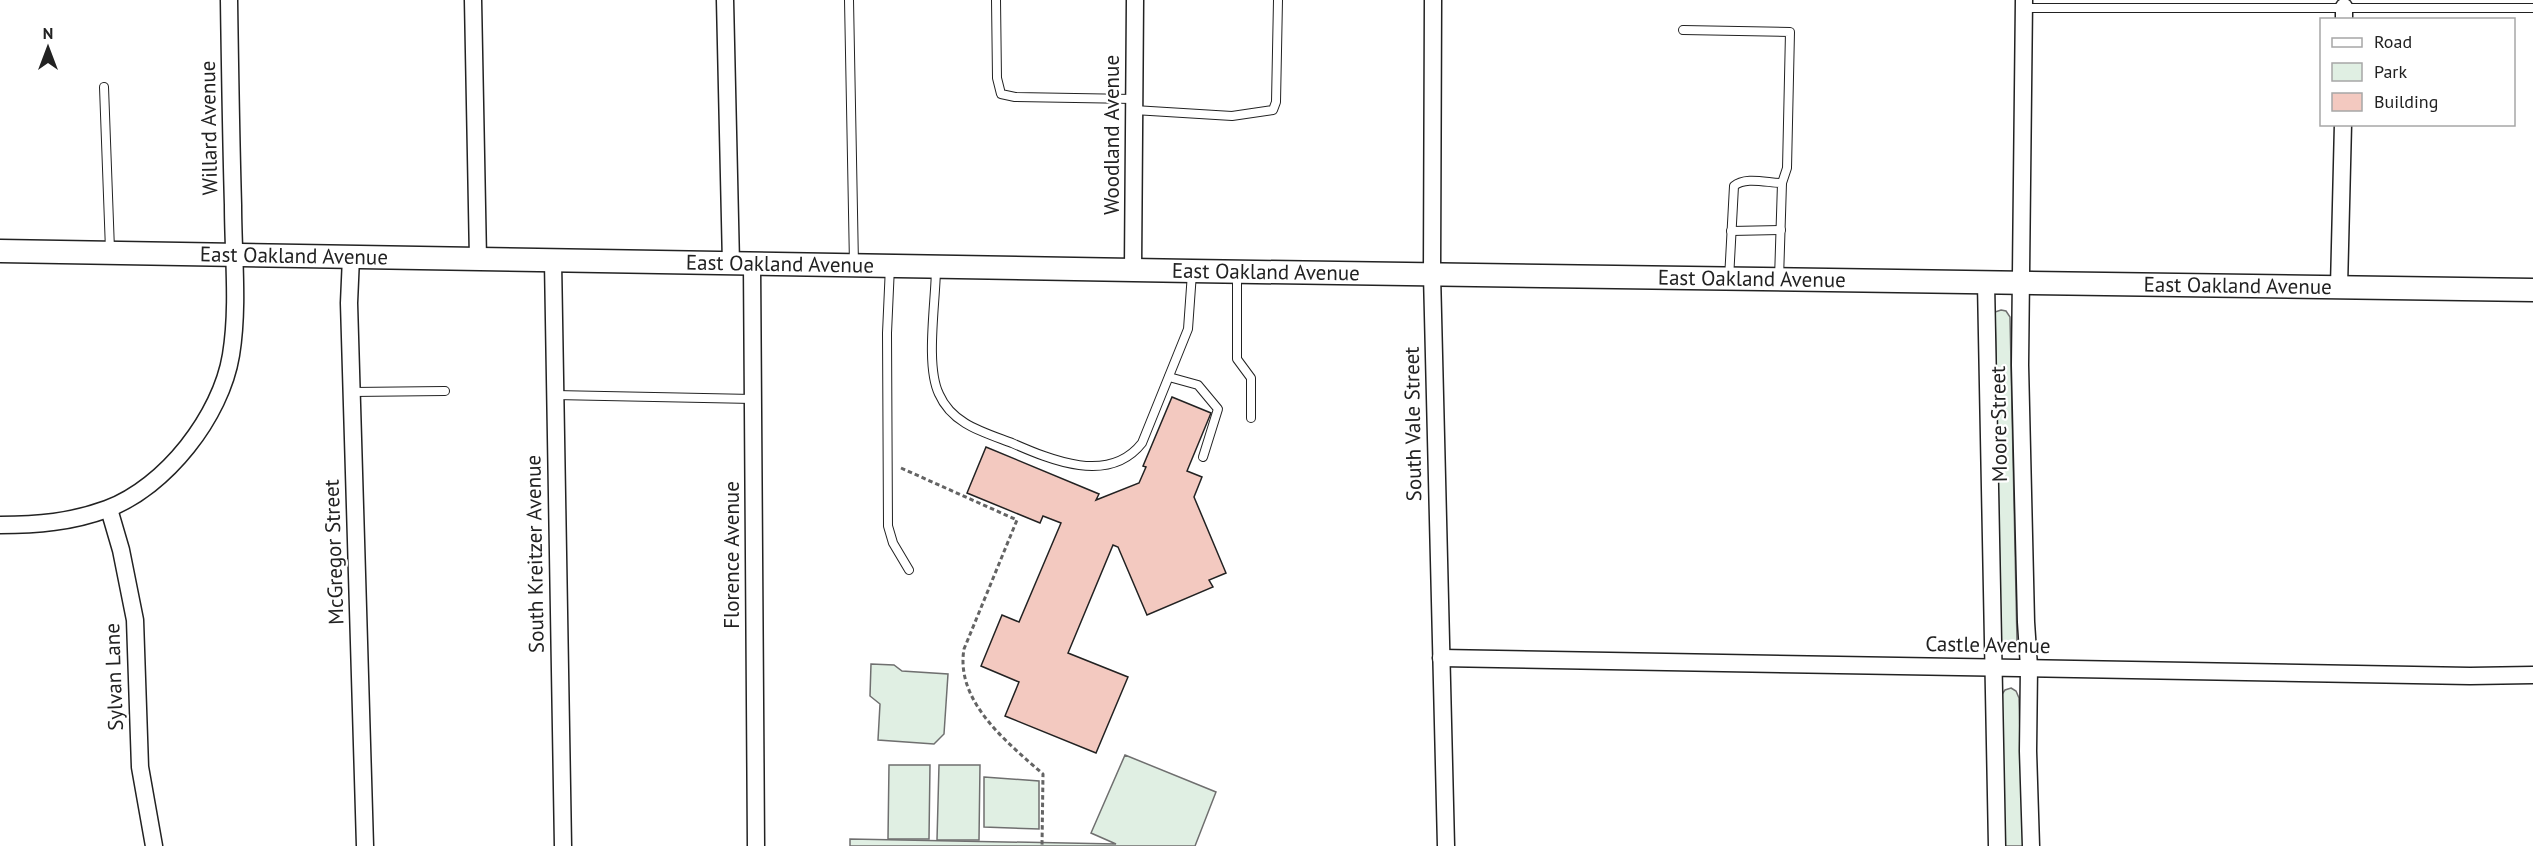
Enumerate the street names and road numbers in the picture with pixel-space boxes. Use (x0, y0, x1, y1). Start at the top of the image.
street label: Woodland Avenue (1098, 55, 1125, 215)
street label: Willard Avenue (194, 60, 223, 196)
street label: East Oakland Avenue (200, 240, 388, 271)
street label: East Oakland Avenue (686, 249, 874, 279)
street label: East Oakland Avenue (1172, 257, 1360, 286)
street label: East Oakland Avenue (1658, 264, 1846, 293)
street label: East Oakland Avenue (2144, 270, 2332, 300)
street label: South Vale Street (1398, 346, 1427, 502)
street label: Moore Street (1984, 366, 2013, 482)
street label: South Kreitzer Avenue (519, 455, 550, 653)
street label: McGregor Street (317, 479, 350, 625)
street label: Florence Avenue (718, 481, 745, 629)
street label: Sylvan Lane (98, 623, 129, 731)
street label: Castle Avenue (1925, 630, 2051, 659)

